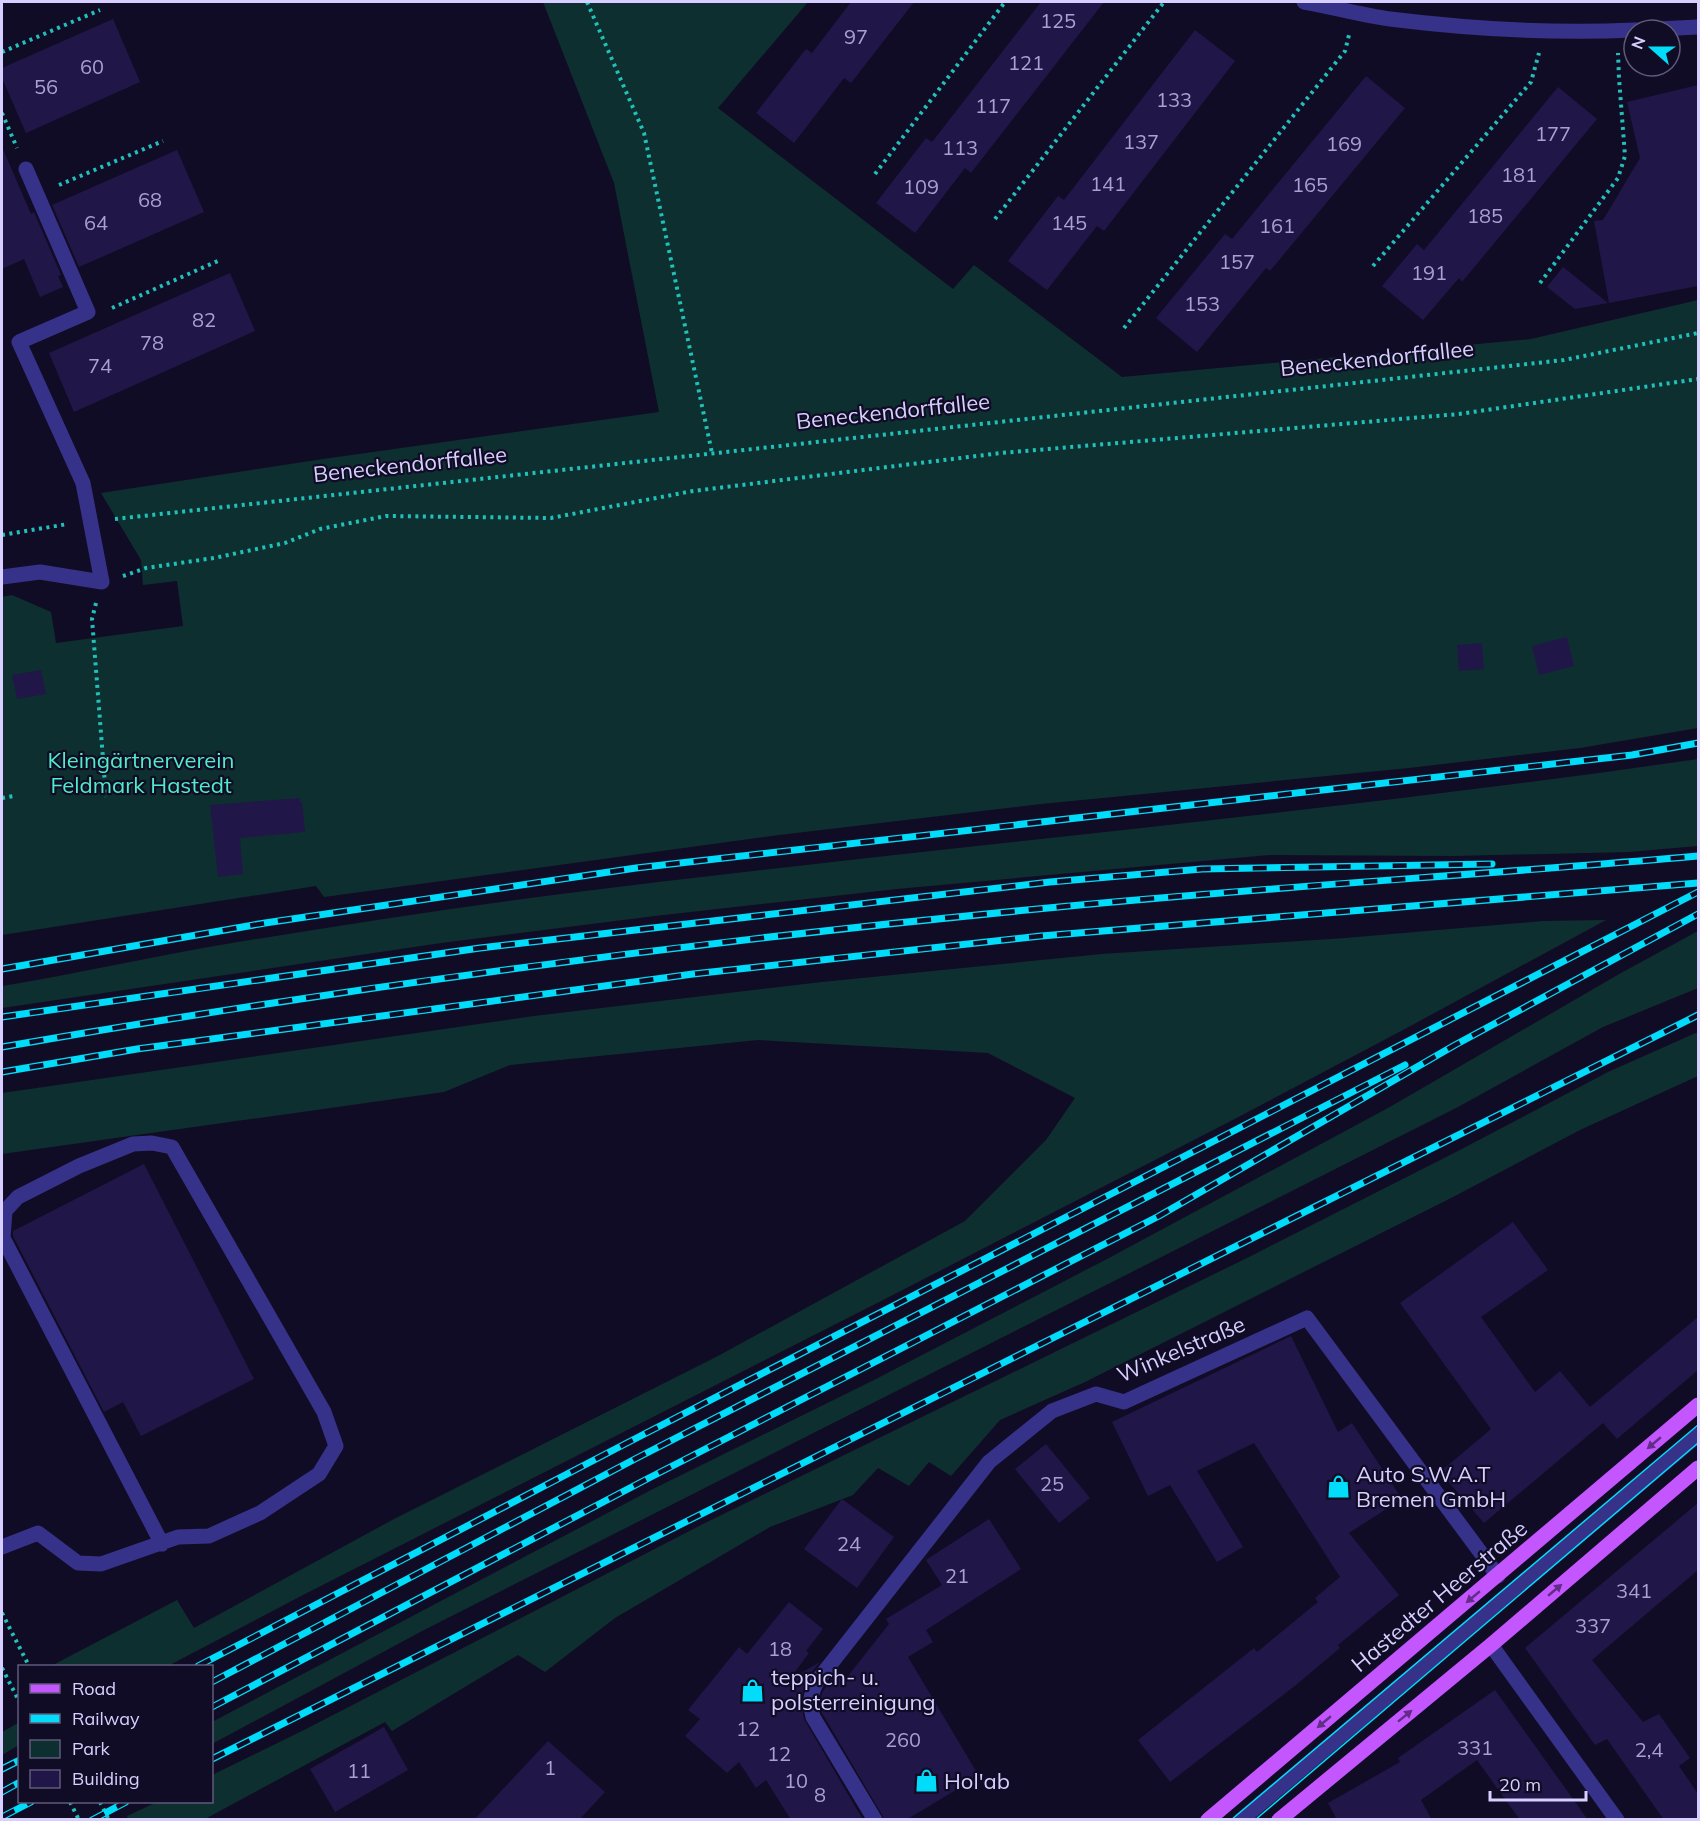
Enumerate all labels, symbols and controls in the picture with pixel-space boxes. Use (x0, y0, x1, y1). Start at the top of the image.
house number: 125 (1040, 8, 1076, 33)
north arrow (1622, 18, 1682, 78)
house number: 97 (844, 24, 868, 49)
text: N (1626, 33, 1649, 52)
house number: 121 (1008, 50, 1044, 75)
house number: 60 (80, 54, 104, 79)
house number: 56 (34, 74, 58, 99)
house number: 133 (1156, 87, 1192, 112)
house number: 117 (975, 93, 1011, 118)
house number: 177 (1535, 121, 1571, 146)
house number: 137 (1123, 129, 1159, 154)
house number: 169 (1326, 131, 1362, 156)
house number: 113 (942, 135, 978, 160)
house number: 181 (1501, 162, 1537, 187)
house number: 141 (1090, 171, 1126, 196)
house number: 165 (1292, 172, 1328, 197)
house number: 109 (903, 174, 939, 199)
house number: 68 (138, 187, 162, 212)
house number: 185 (1467, 203, 1503, 228)
house number: 64 (84, 210, 108, 235)
house number: 145 (1051, 210, 1087, 235)
house number: 161 (1259, 213, 1295, 238)
house number: 157 (1219, 249, 1255, 274)
house number: 191 (1411, 260, 1447, 285)
house number: 153 (1184, 291, 1220, 316)
house number: 82 (192, 307, 216, 332)
house number: 78 (140, 330, 164, 355)
street label: Beneckendorffallee (1279, 334, 1475, 382)
house number: 74 (88, 353, 112, 378)
street label: Beneckendorffallee (795, 387, 991, 435)
street label: Beneckendorffallee (312, 440, 508, 488)
park label: Kleingärtnerverein Feldmark Hastedt (48, 746, 234, 799)
street label: Winkelstraße (1113, 1309, 1249, 1389)
one-way arrow (1647, 1436, 1662, 1449)
place label: Auto S.W.A.T Bremen GmbH (1356, 1460, 1506, 1513)
house number: 25 (1040, 1471, 1064, 1496)
shop icon: Auto S.W.A.T Bremen GmbH (1325, 1474, 1351, 1500)
street label: Hastedter Heerstraße (1345, 1514, 1533, 1678)
house number: 24 (837, 1531, 861, 1556)
house number: 21 (945, 1563, 969, 1588)
house number: 341 (1616, 1578, 1652, 1603)
one-way arrow (1547, 1584, 1563, 1597)
one-way arrow (1465, 1590, 1481, 1603)
house number: 337 (1575, 1613, 1611, 1638)
house number: 18 (768, 1636, 792, 1661)
place label: teppich- u. polsterreinigung (771, 1663, 936, 1716)
legend (18, 1665, 213, 1803)
text: Road (72, 1677, 116, 1700)
shop icon: teppich- u. polsterreinigung (740, 1677, 766, 1703)
text: Railway (72, 1707, 140, 1730)
one-way arrow (1397, 1709, 1413, 1722)
one-way arrow (1317, 1715, 1332, 1728)
house number: 12 (736, 1716, 760, 1741)
house number: 260 (885, 1727, 921, 1752)
house number: 331 (1457, 1735, 1493, 1760)
text: Park (72, 1737, 111, 1760)
house number: 2,4 (1635, 1737, 1663, 1762)
house number: 12 (767, 1741, 791, 1766)
house number: 1 (544, 1755, 556, 1780)
house number: 11 (347, 1758, 371, 1783)
scale bar (1490, 1764, 1586, 1802)
text: Building (72, 1767, 140, 1790)
place label: Hol'ab (944, 1767, 1010, 1795)
house number: 10 (784, 1768, 808, 1793)
shop icon: Hol'ab (913, 1768, 939, 1794)
text: 20 m (1499, 1773, 1541, 1796)
house number: 8 (814, 1782, 826, 1807)

